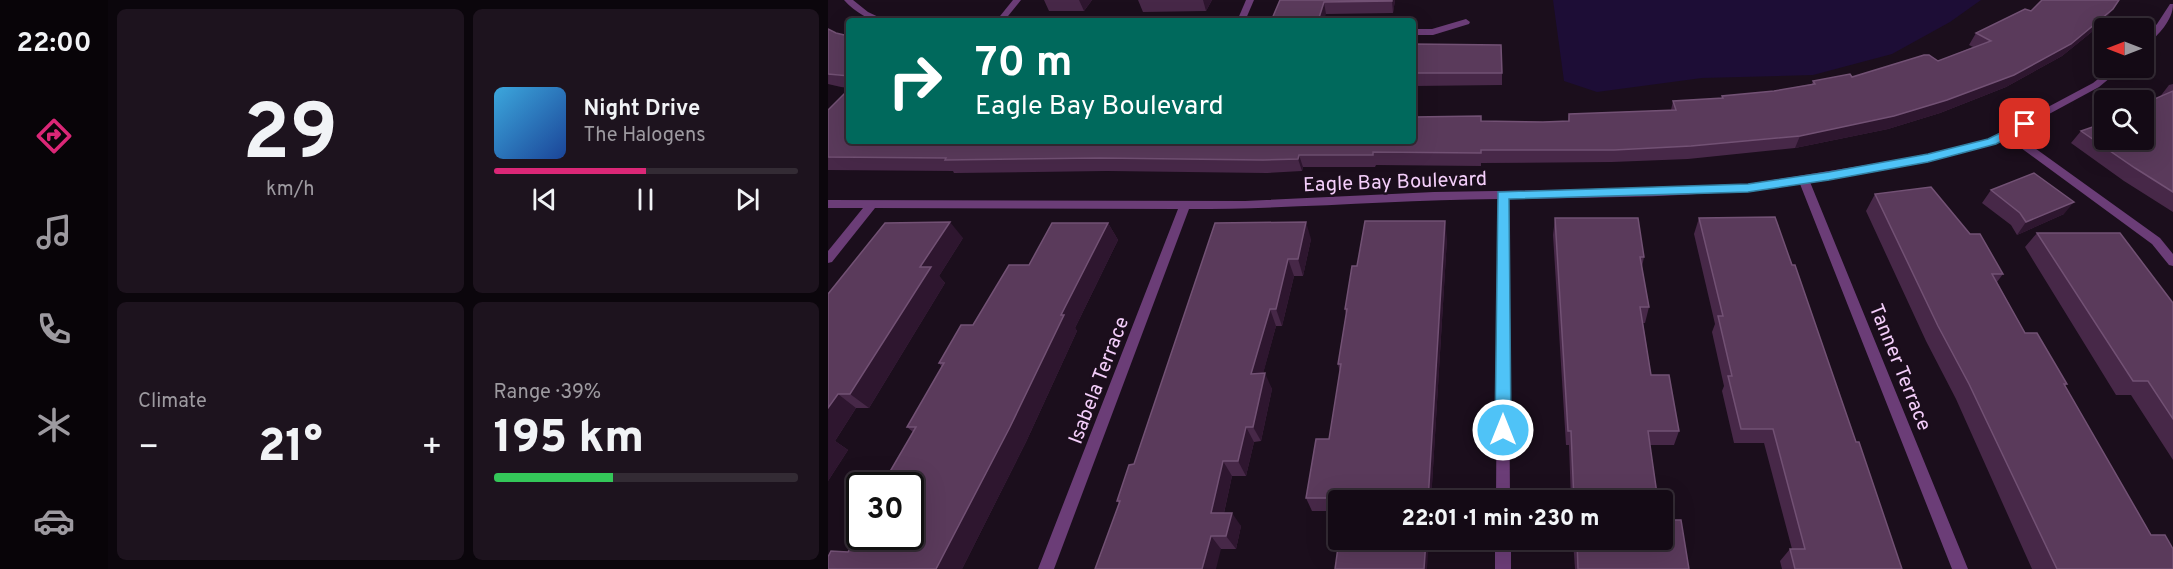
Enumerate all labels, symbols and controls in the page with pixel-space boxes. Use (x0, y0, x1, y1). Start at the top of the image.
north arrow (2094, 18, 2154, 78)
map controls (2094, 18, 2154, 150)
text: 22:00 (16, 27, 92, 61)
text: 70 m (975, 38, 1073, 91)
icon: right (876, 42, 954, 120)
text: 29 (242, 88, 338, 187)
text: Eagle Bay Boulevard (975, 90, 1224, 124)
button: search (2094, 90, 2154, 150)
text: Night Drive (584, 96, 700, 123)
pin (1999, 98, 2050, 149)
icon: arrive (2008, 107, 2041, 140)
icon: directions (33, 115, 75, 157)
text: The Halogens (584, 123, 706, 149)
street label: Eagle Bay Boulevard (1303, 167, 1488, 199)
text: km/h (266, 177, 315, 203)
icon: previous (528, 183, 561, 216)
icon: pause (629, 183, 662, 216)
icon: next (731, 183, 764, 216)
icon: music (33, 211, 75, 253)
street label: Tanner Terrace (1862, 301, 1936, 435)
icon: phone (33, 308, 75, 350)
street label: Isabela Terrace (1064, 313, 1136, 448)
text: Range · 39% (494, 380, 601, 406)
text: Climate (138, 389, 207, 415)
position arrow (1471, 398, 1535, 462)
icon: climate (33, 404, 75, 446)
text: 195 km (494, 411, 644, 468)
text: 21° (258, 420, 323, 477)
text: − (138, 428, 159, 470)
text: + (421, 428, 442, 470)
speed limit sign: 30 (846, 472, 924, 550)
icon: car (33, 500, 75, 542)
text: 22:01 · 1 min · 230 m (1401, 506, 1600, 533)

